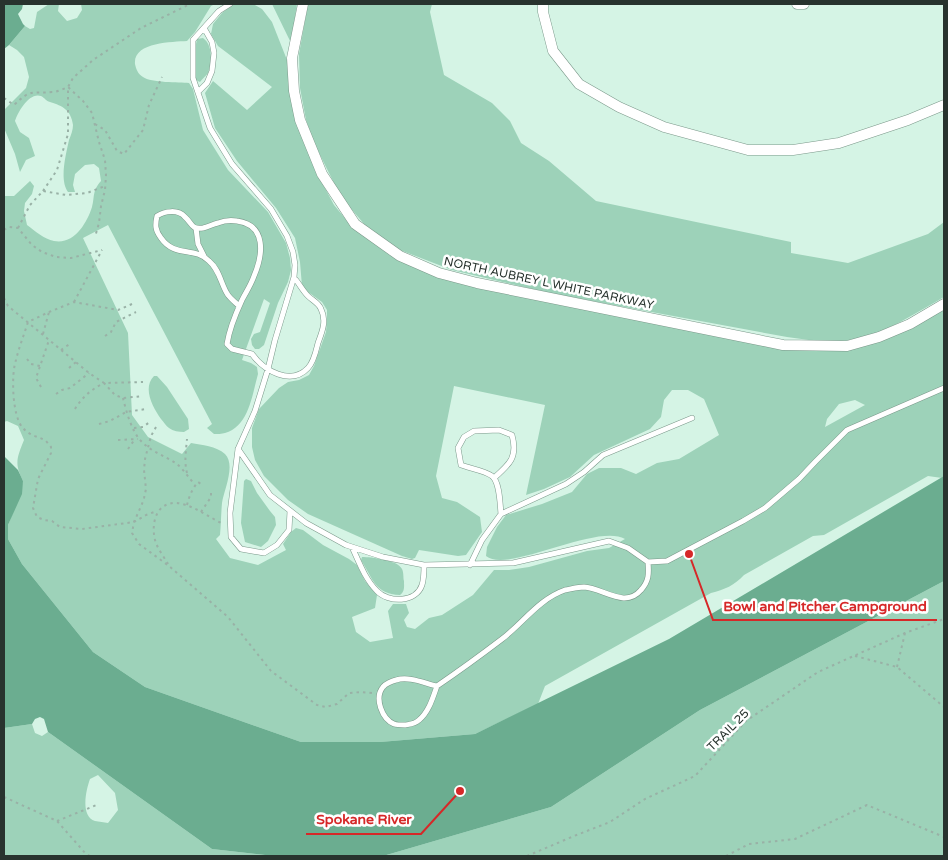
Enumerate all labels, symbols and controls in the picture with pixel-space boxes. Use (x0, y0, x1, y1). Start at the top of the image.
street label: NORTH AUBREY L WHITE PARKWAY (443, 254, 656, 312)
callout: Bowl and Pitcher Campground (713, 591, 937, 620)
text: Bowl and Pitcher Campground (723, 598, 927, 615)
street label: TRAIL 25 (704, 706, 752, 754)
callout: Spokane River (306, 805, 421, 834)
text: Spokane River (316, 811, 412, 828)

